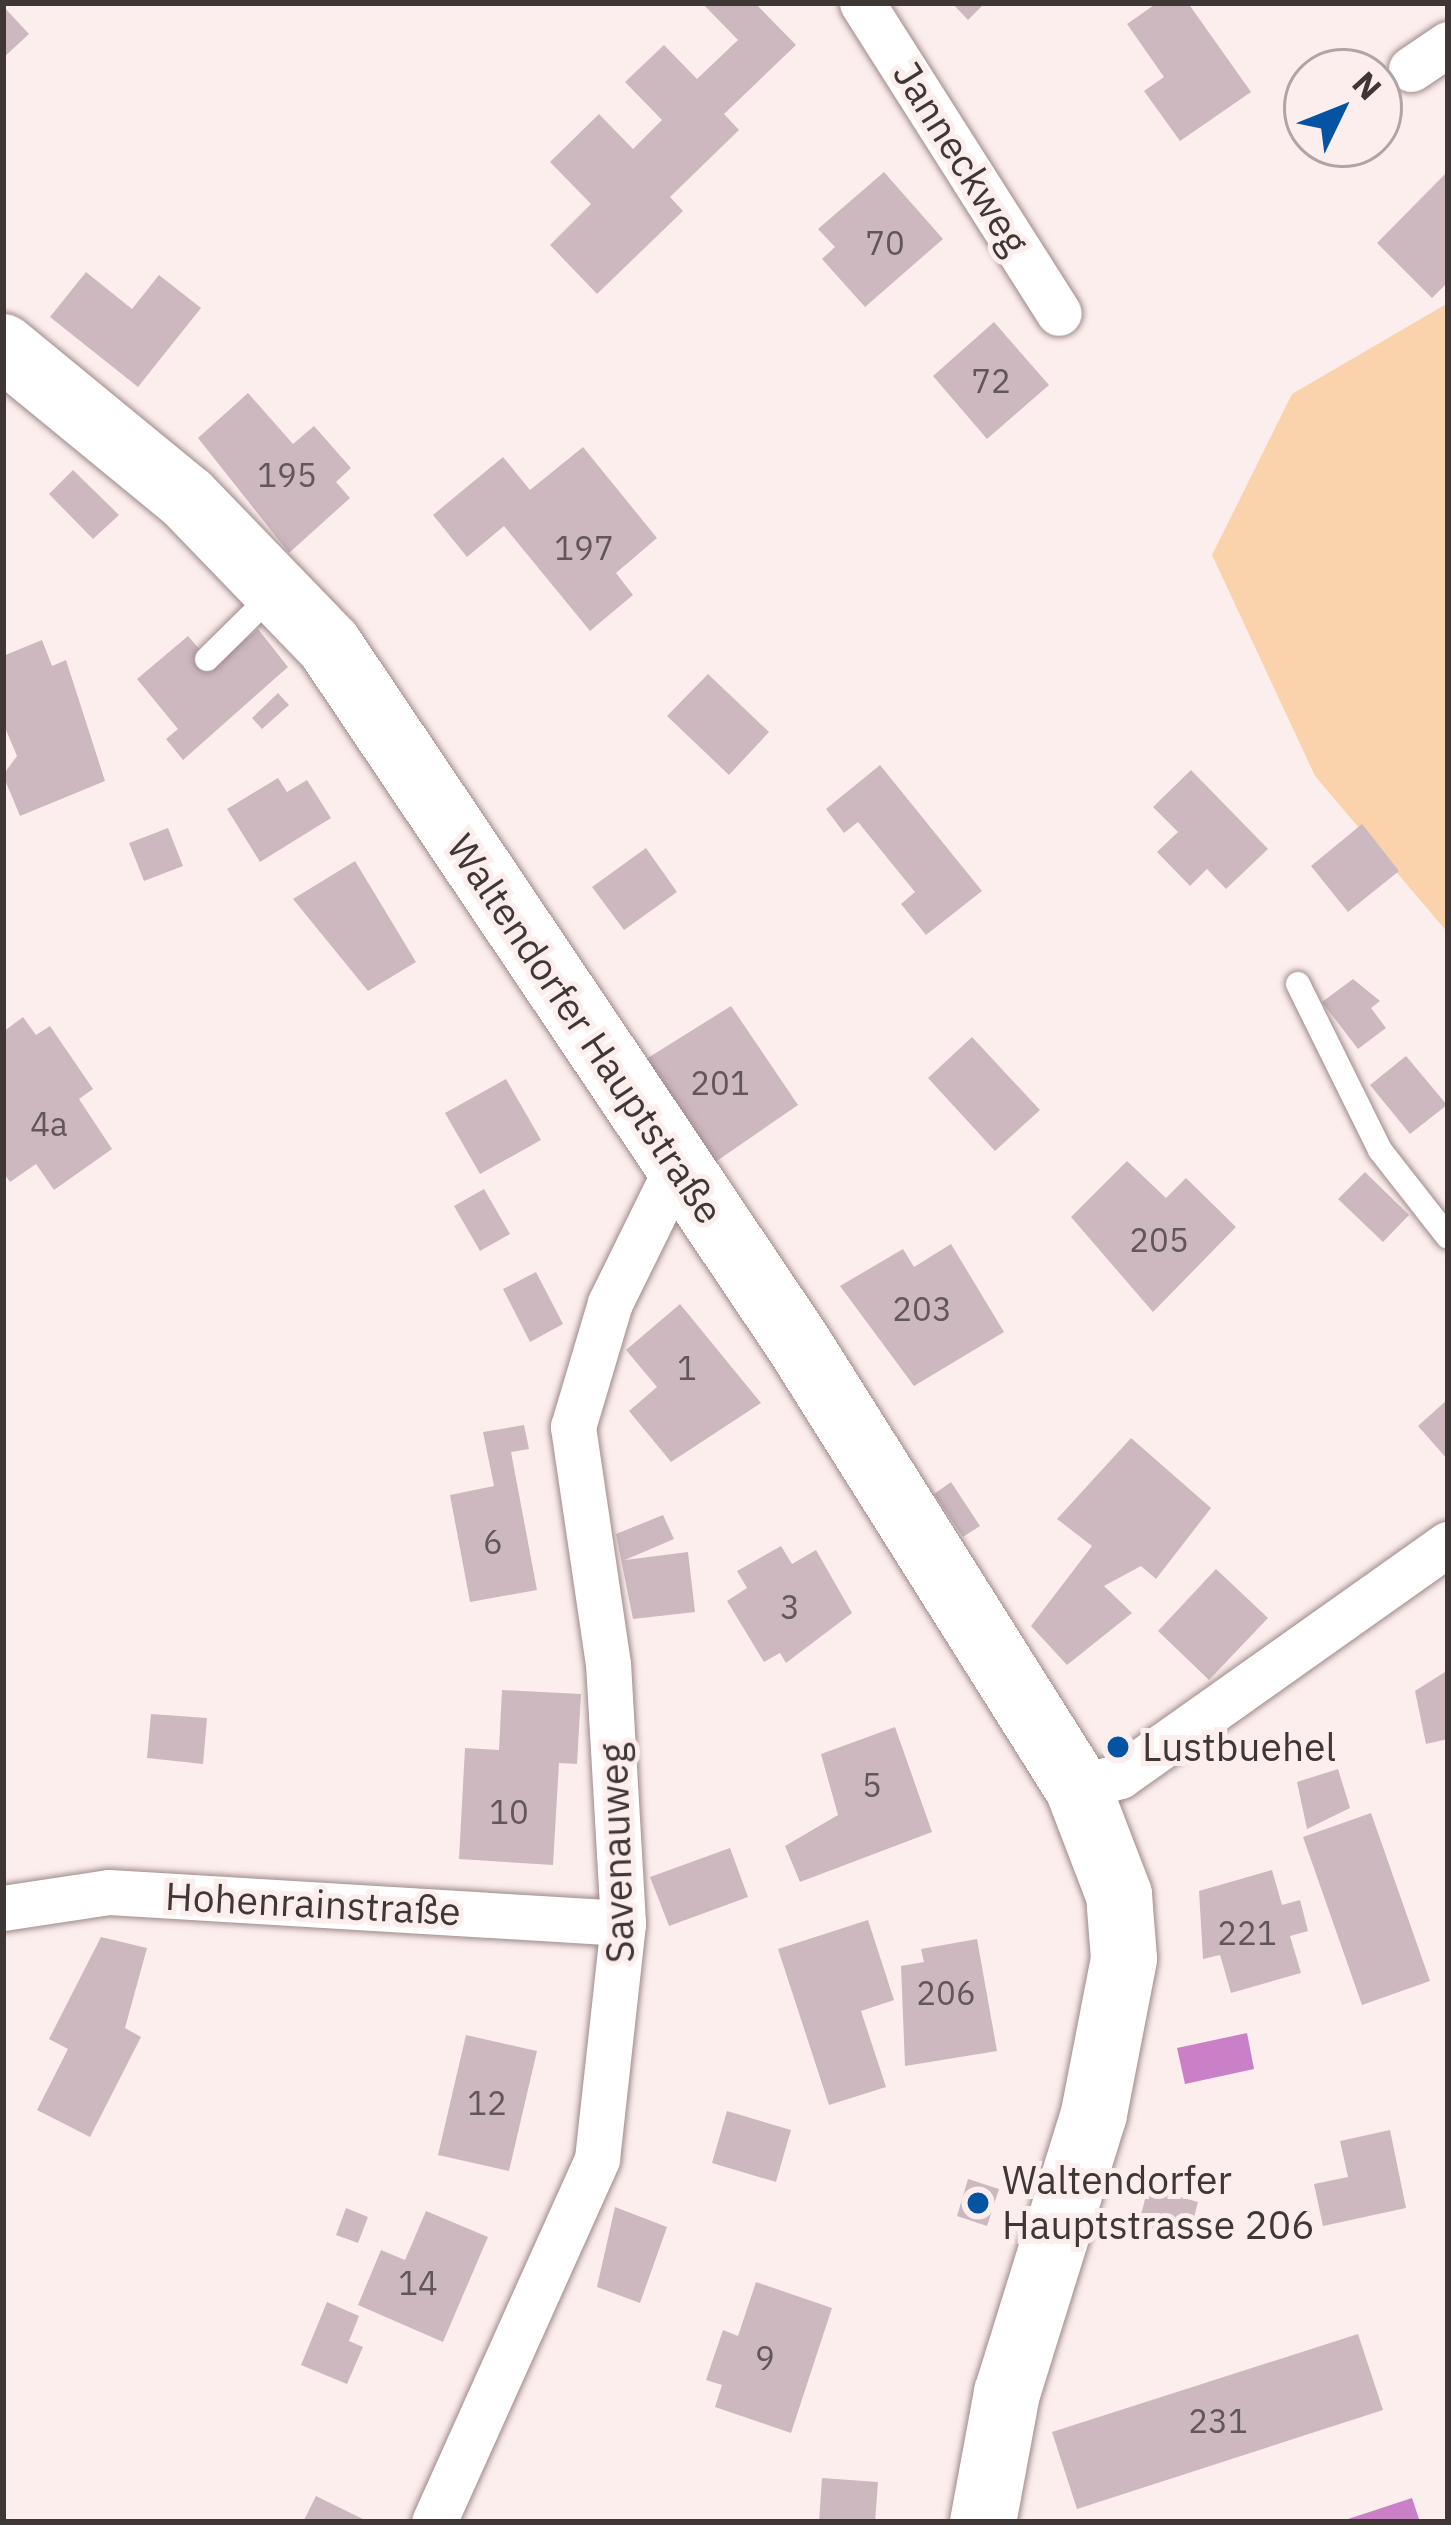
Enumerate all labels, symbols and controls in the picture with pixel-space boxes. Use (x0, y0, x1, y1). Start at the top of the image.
north arrow (1283, 48, 1403, 168)
street label: Janneckweg (883, 53, 1039, 263)
text: N (1344, 62, 1391, 109)
house number: 70 (865, 223, 905, 263)
house number: 72 (971, 361, 1011, 401)
house number: 195 (257, 455, 317, 495)
house number: 197 (554, 528, 614, 568)
street label: Waltendorfer Hauptstraße (437, 825, 733, 1233)
house number: 201 (690, 1063, 750, 1103)
house number: 4a (30, 1104, 68, 1144)
house number: 205 (1129, 1220, 1189, 1260)
house number: 203 (892, 1289, 952, 1329)
house number: 1 (677, 1348, 697, 1388)
house number: 6 (483, 1522, 503, 1562)
house number: 3 (780, 1587, 800, 1627)
place label: Lustbuehel (1142, 1724, 1336, 1770)
marker: Lustbuehel (1105, 1734, 1131, 1760)
street label: Savenauweg (590, 1742, 644, 1964)
house number: 5 (862, 1765, 882, 1805)
house number: 10 (489, 1792, 529, 1832)
street label: Hohenrainstraße (164, 1873, 462, 1935)
house number: 221 (1217, 1913, 1277, 1953)
house number: 206 (916, 1973, 976, 2013)
house number: 12 (467, 2083, 507, 2123)
place label: Waltendorfer Hauptstrasse 206 (1002, 2158, 1315, 2249)
marker: Waltendorfer Hauptstrasse 206 (965, 2190, 991, 2216)
house number: 14 (398, 2263, 438, 2303)
house number: 9 (755, 2338, 775, 2378)
house number: 231 (1188, 2401, 1248, 2441)

